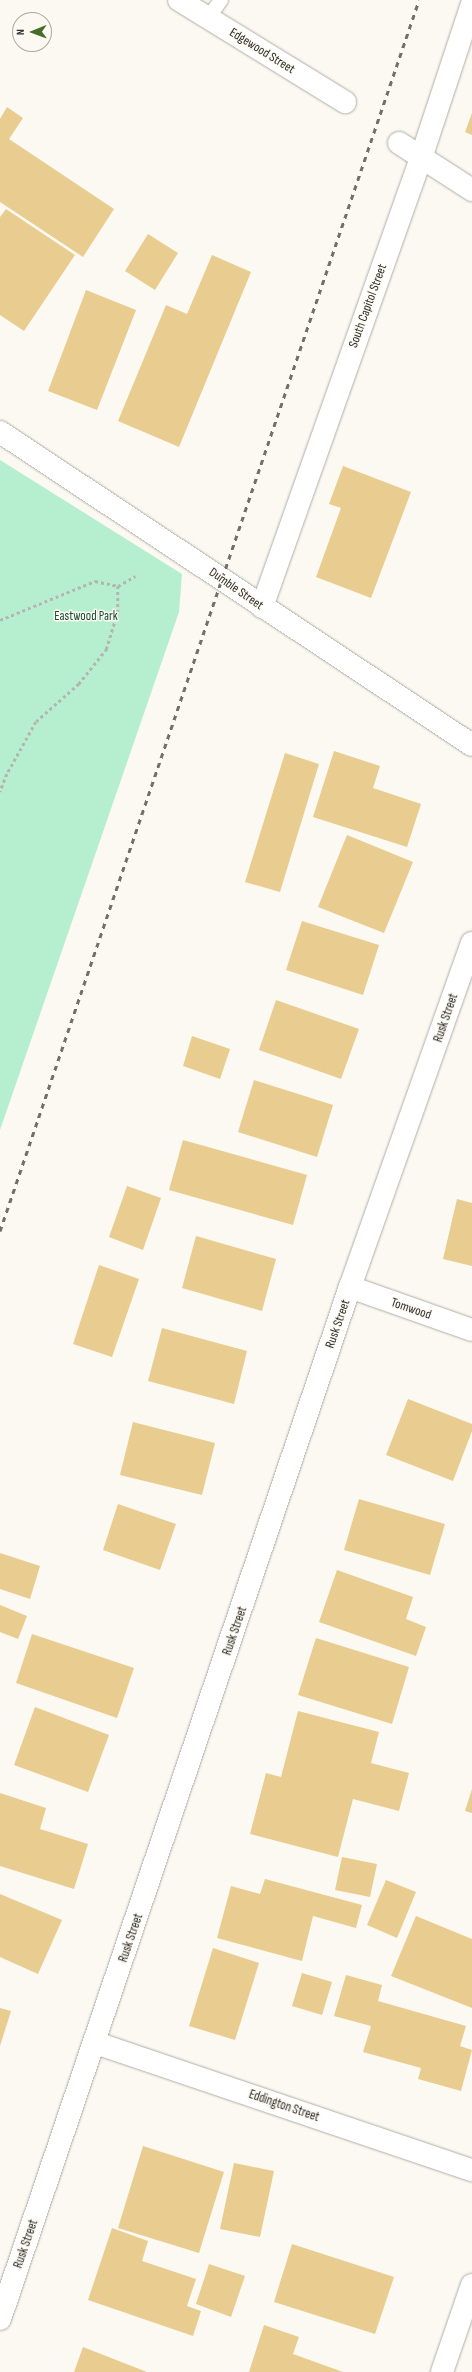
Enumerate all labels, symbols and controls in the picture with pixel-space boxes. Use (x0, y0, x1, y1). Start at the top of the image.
north arrow (12, 12, 52, 52)
street label: Edgewood Street (227, 25, 297, 77)
text: N (14, 29, 27, 35)
street label: South Capitol Street (346, 262, 390, 350)
street label: Dumble Street (206, 565, 266, 613)
park label: Eastwood Park (54, 608, 118, 624)
street label: Rusk Street (430, 992, 462, 1044)
street label: Tomwood (389, 1295, 433, 1323)
street label: Rusk Street (322, 1298, 354, 1350)
street label: Rusk Street (219, 1605, 251, 1657)
street label: Rusk Street (115, 1912, 147, 1964)
street label: Eddington Street (247, 2087, 321, 2125)
street label: Rusk Street (10, 2218, 42, 2270)

